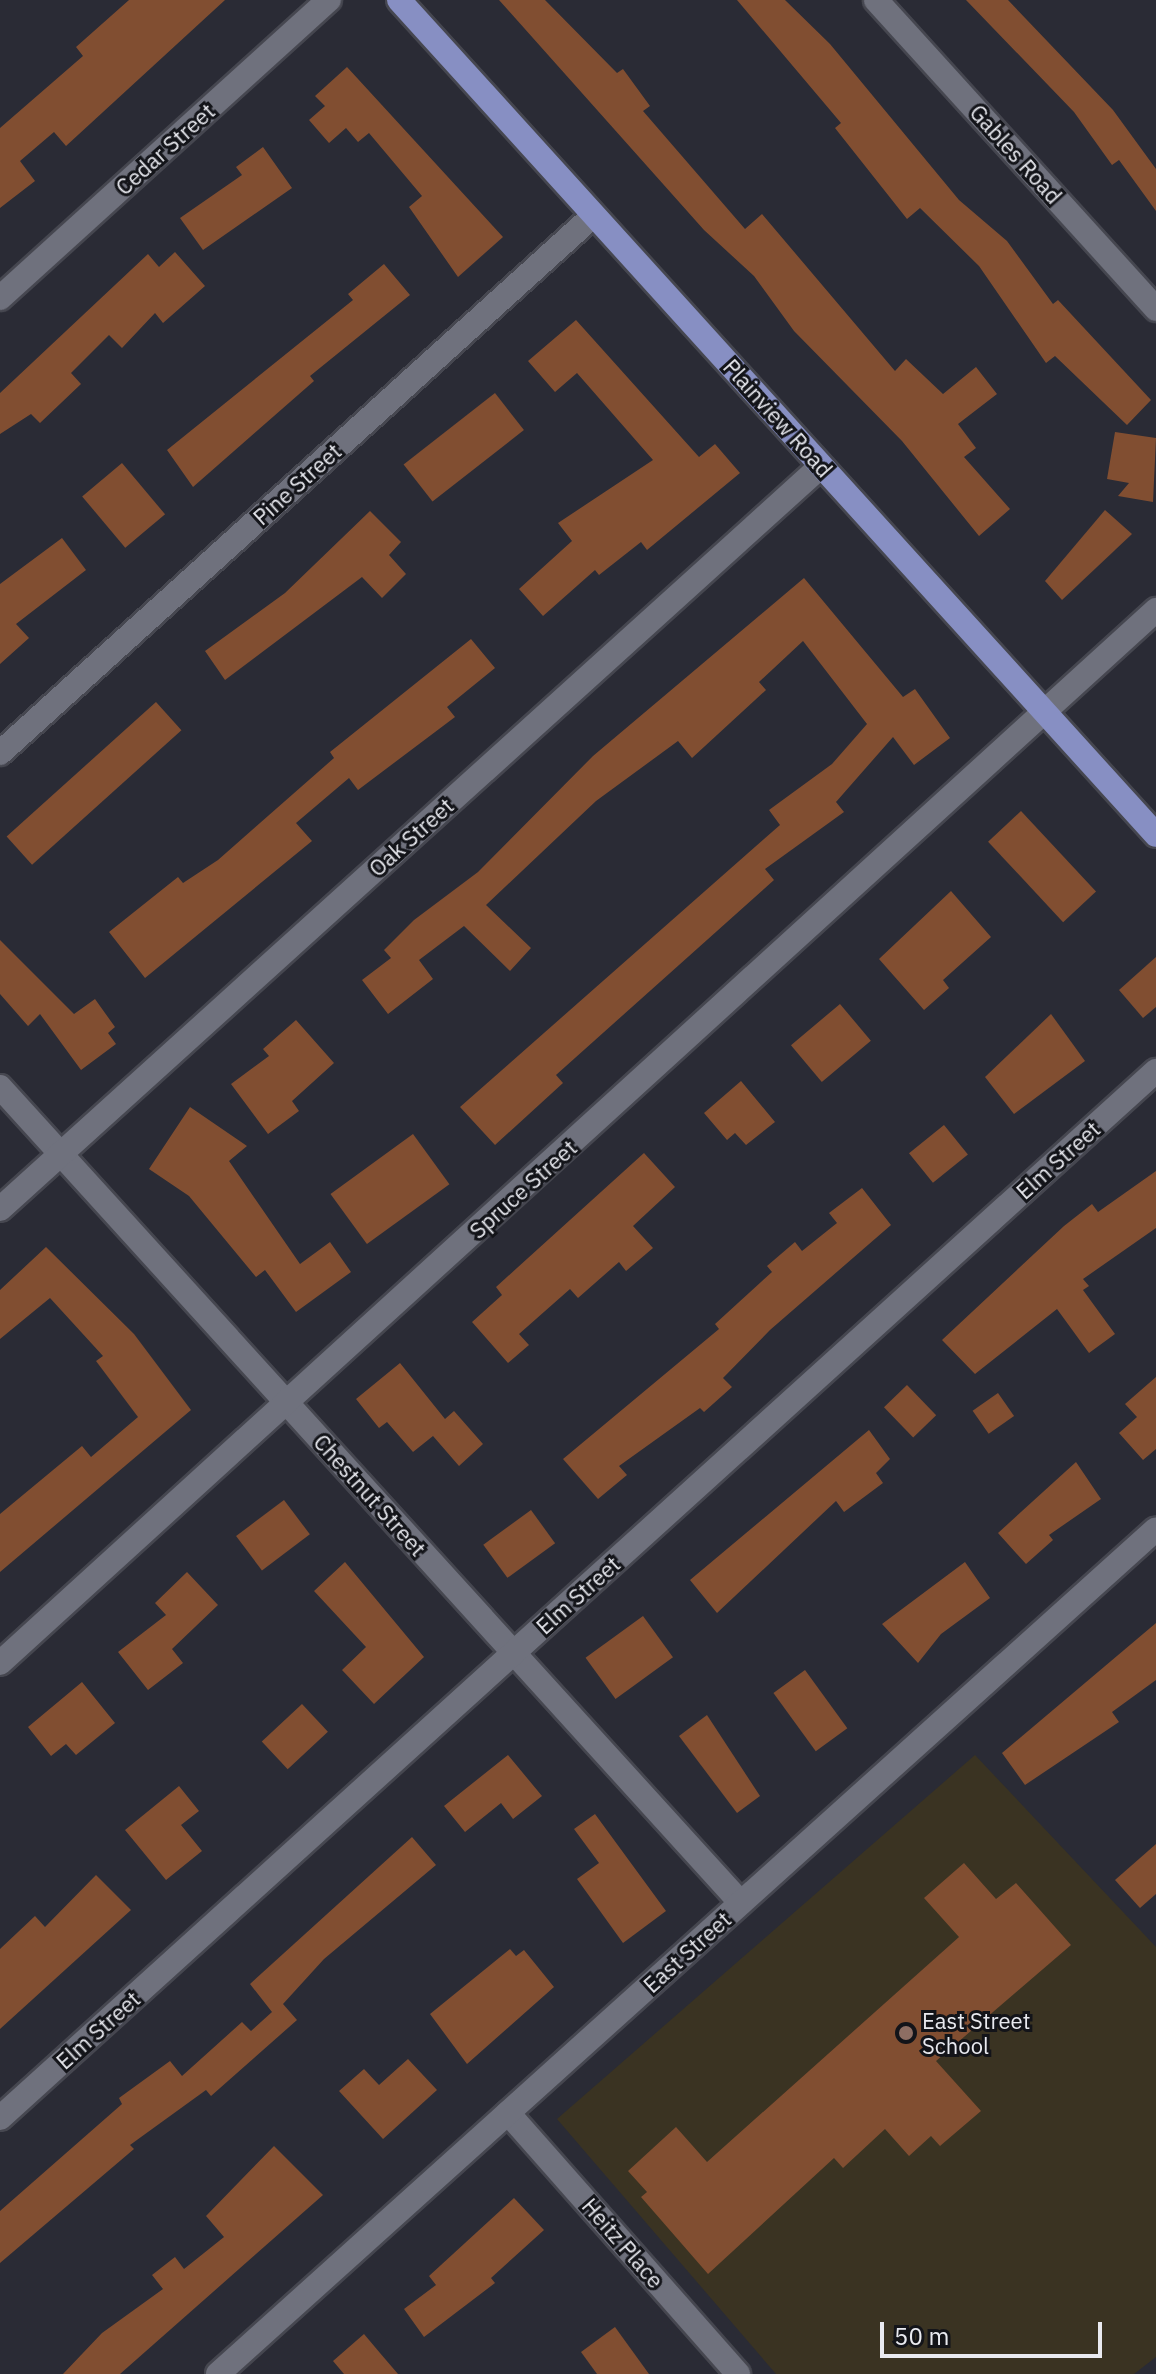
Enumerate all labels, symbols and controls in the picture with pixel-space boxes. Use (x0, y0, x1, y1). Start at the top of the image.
street label: Cedar Street (110, 98, 220, 200)
street label: Gables Road (965, 99, 1067, 209)
street label: Plainview Road (718, 353, 838, 483)
street label: Pine Street (248, 438, 346, 530)
street label: Oak Street (363, 792, 459, 882)
street label: Elm Street (1011, 1116, 1105, 1204)
street label: Spruce Street (464, 1134, 582, 1244)
street label: Chestnut Street (308, 1429, 432, 1561)
street label: Elm Street (531, 1551, 625, 1639)
street label: East Street (638, 1906, 736, 1998)
street label: Elm Street (51, 1986, 145, 2074)
place label: East Street School (922, 2007, 1030, 2058)
marker: East Street School (897, 2024, 915, 2042)
street label: Heitz Place (577, 2193, 669, 2293)
scale bar (884, 2306, 1106, 2356)
text: 50 m (894, 2320, 949, 2352)

